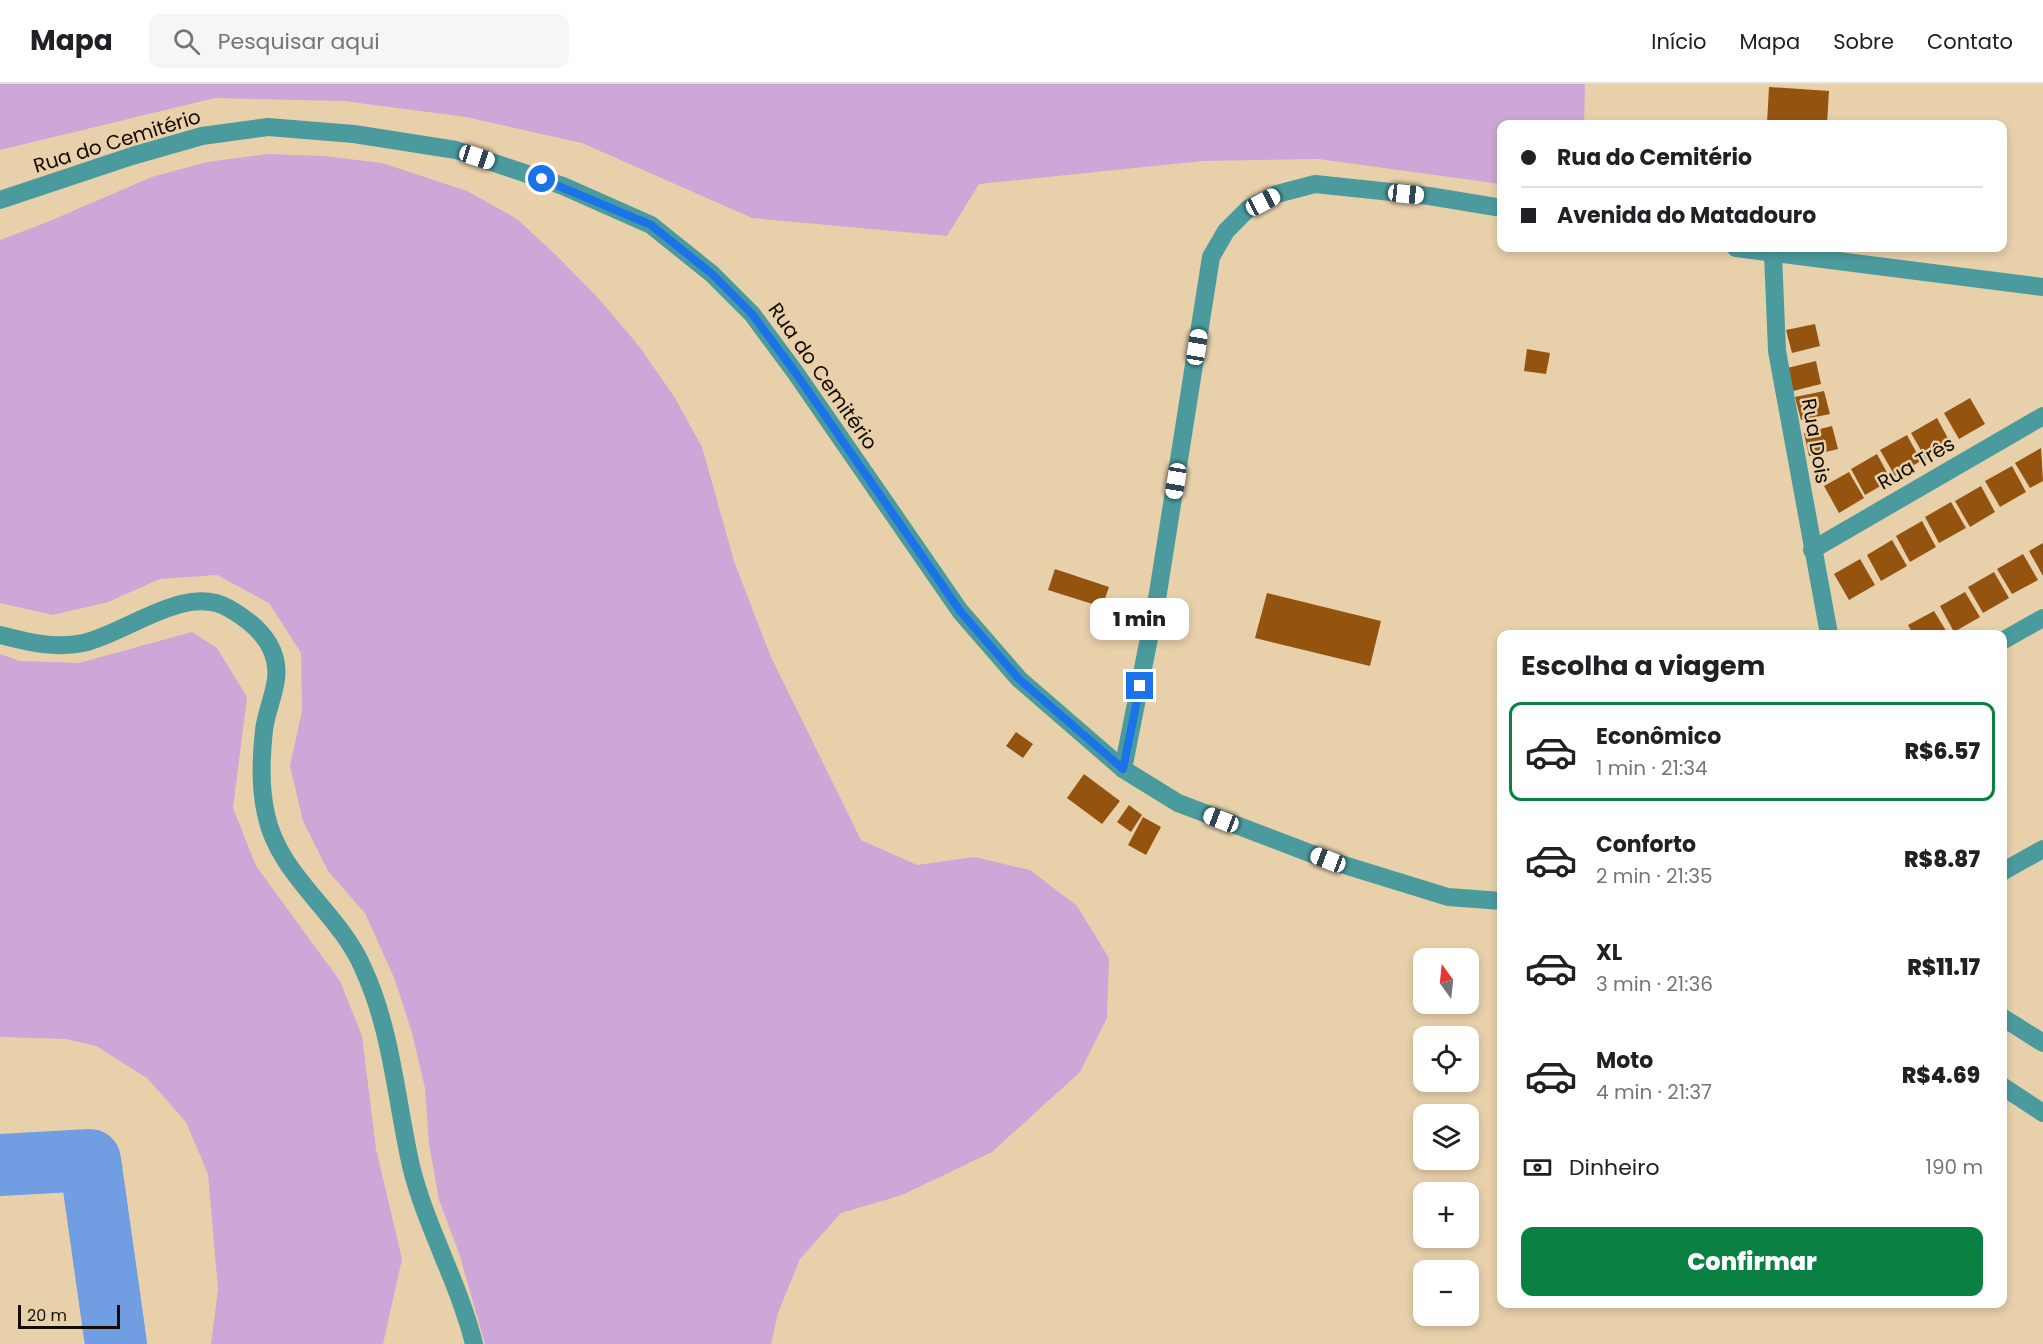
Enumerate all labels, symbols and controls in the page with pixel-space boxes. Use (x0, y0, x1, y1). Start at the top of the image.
search box (149, 14, 569, 68)
text: Mapa (30, 21, 113, 60)
icon: search (170, 25, 203, 58)
text: Pesquisar aqui (218, 26, 380, 57)
text: Início (1651, 27, 1706, 56)
text: Mapa (1739, 27, 1800, 56)
text: Sobre (1833, 27, 1894, 56)
text: Contato (1927, 27, 2013, 56)
street label: Rua do Cemitério (30, 102, 204, 180)
text: Rua do Cemitério (1557, 142, 1752, 173)
car (457, 143, 497, 171)
route start (528, 165, 555, 192)
car (1387, 183, 1425, 205)
car (1243, 186, 1283, 218)
text: Avenida do Matadouro (1557, 200, 1816, 231)
street label: Rua do Cemitério (762, 297, 884, 455)
car (1185, 328, 1209, 366)
street label: Rua Dois (1795, 396, 1837, 486)
street label: Rua Três (1872, 430, 1960, 496)
car (1164, 462, 1188, 500)
callout: 1 min (1090, 599, 1190, 641)
text: 1 min (1113, 605, 1166, 633)
text: Escolha a viagem (1521, 647, 1765, 684)
route end (1126, 672, 1153, 699)
text: Econômico (1596, 721, 1721, 752)
icon: car (1524, 725, 1578, 779)
text: R$6.57 (1904, 736, 1980, 767)
text: 1 min · 21:34 (1596, 754, 1708, 782)
car (1201, 805, 1241, 835)
text: Conforto (1596, 829, 1696, 860)
icon: car (1524, 833, 1578, 887)
text: R$8.87 (1904, 844, 1980, 875)
car (1308, 845, 1348, 875)
text: 2 min · 21:35 (1596, 862, 1713, 890)
text: XL (1596, 937, 1622, 968)
icon: car (1524, 941, 1578, 995)
north arrow (1413, 948, 1479, 1014)
map controls (1413, 948, 1479, 1326)
text: R$11.17 (1907, 952, 1980, 983)
text: 3 min · 21:36 (1596, 970, 1713, 998)
button: locate (1413, 1026, 1479, 1092)
text: Moto (1596, 1045, 1653, 1076)
icon: car (1524, 1049, 1578, 1103)
text: R$4.69 (1902, 1060, 1980, 1091)
text: 4 min · 21:37 (1596, 1078, 1712, 1106)
button: layers (1413, 1104, 1479, 1170)
icon: cash (1521, 1151, 1554, 1184)
text: Dinheiro (1569, 1152, 1659, 1183)
text: 190 m (1926, 1153, 1983, 1181)
button: + (1413, 1182, 1479, 1248)
button: Confirmar (1521, 1227, 1983, 1296)
button: − (1413, 1260, 1479, 1326)
scale bar (18, 1302, 120, 1330)
text: 20 m (27, 1304, 67, 1327)

